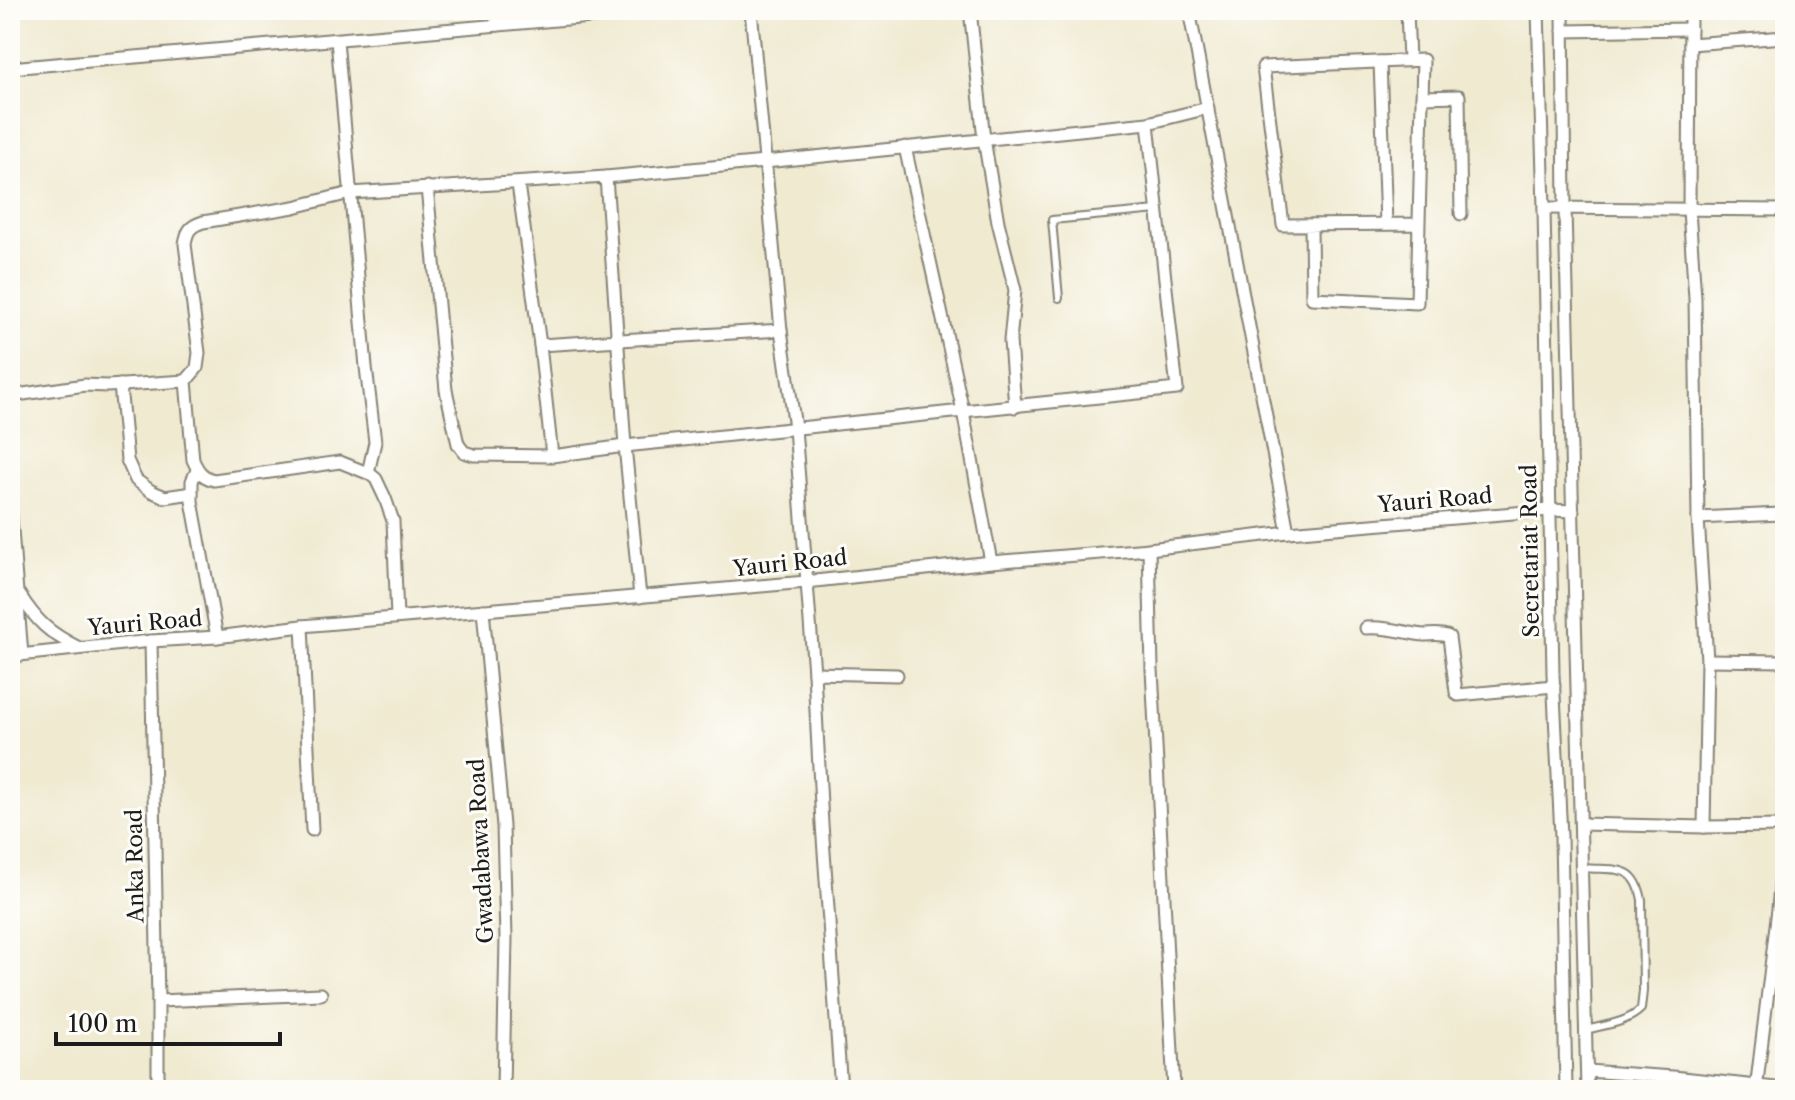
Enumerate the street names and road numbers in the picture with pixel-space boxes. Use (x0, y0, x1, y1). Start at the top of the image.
street label: Secretariat Road (1515, 464, 1545, 638)
street label: Yauri Road (1376, 482, 1493, 519)
street label: Yauri Road (730, 544, 849, 583)
street label: Yauri Road (86, 605, 203, 642)
street label: Gwadabawa Road (463, 758, 499, 944)
street label: Anka Road (121, 809, 150, 924)

